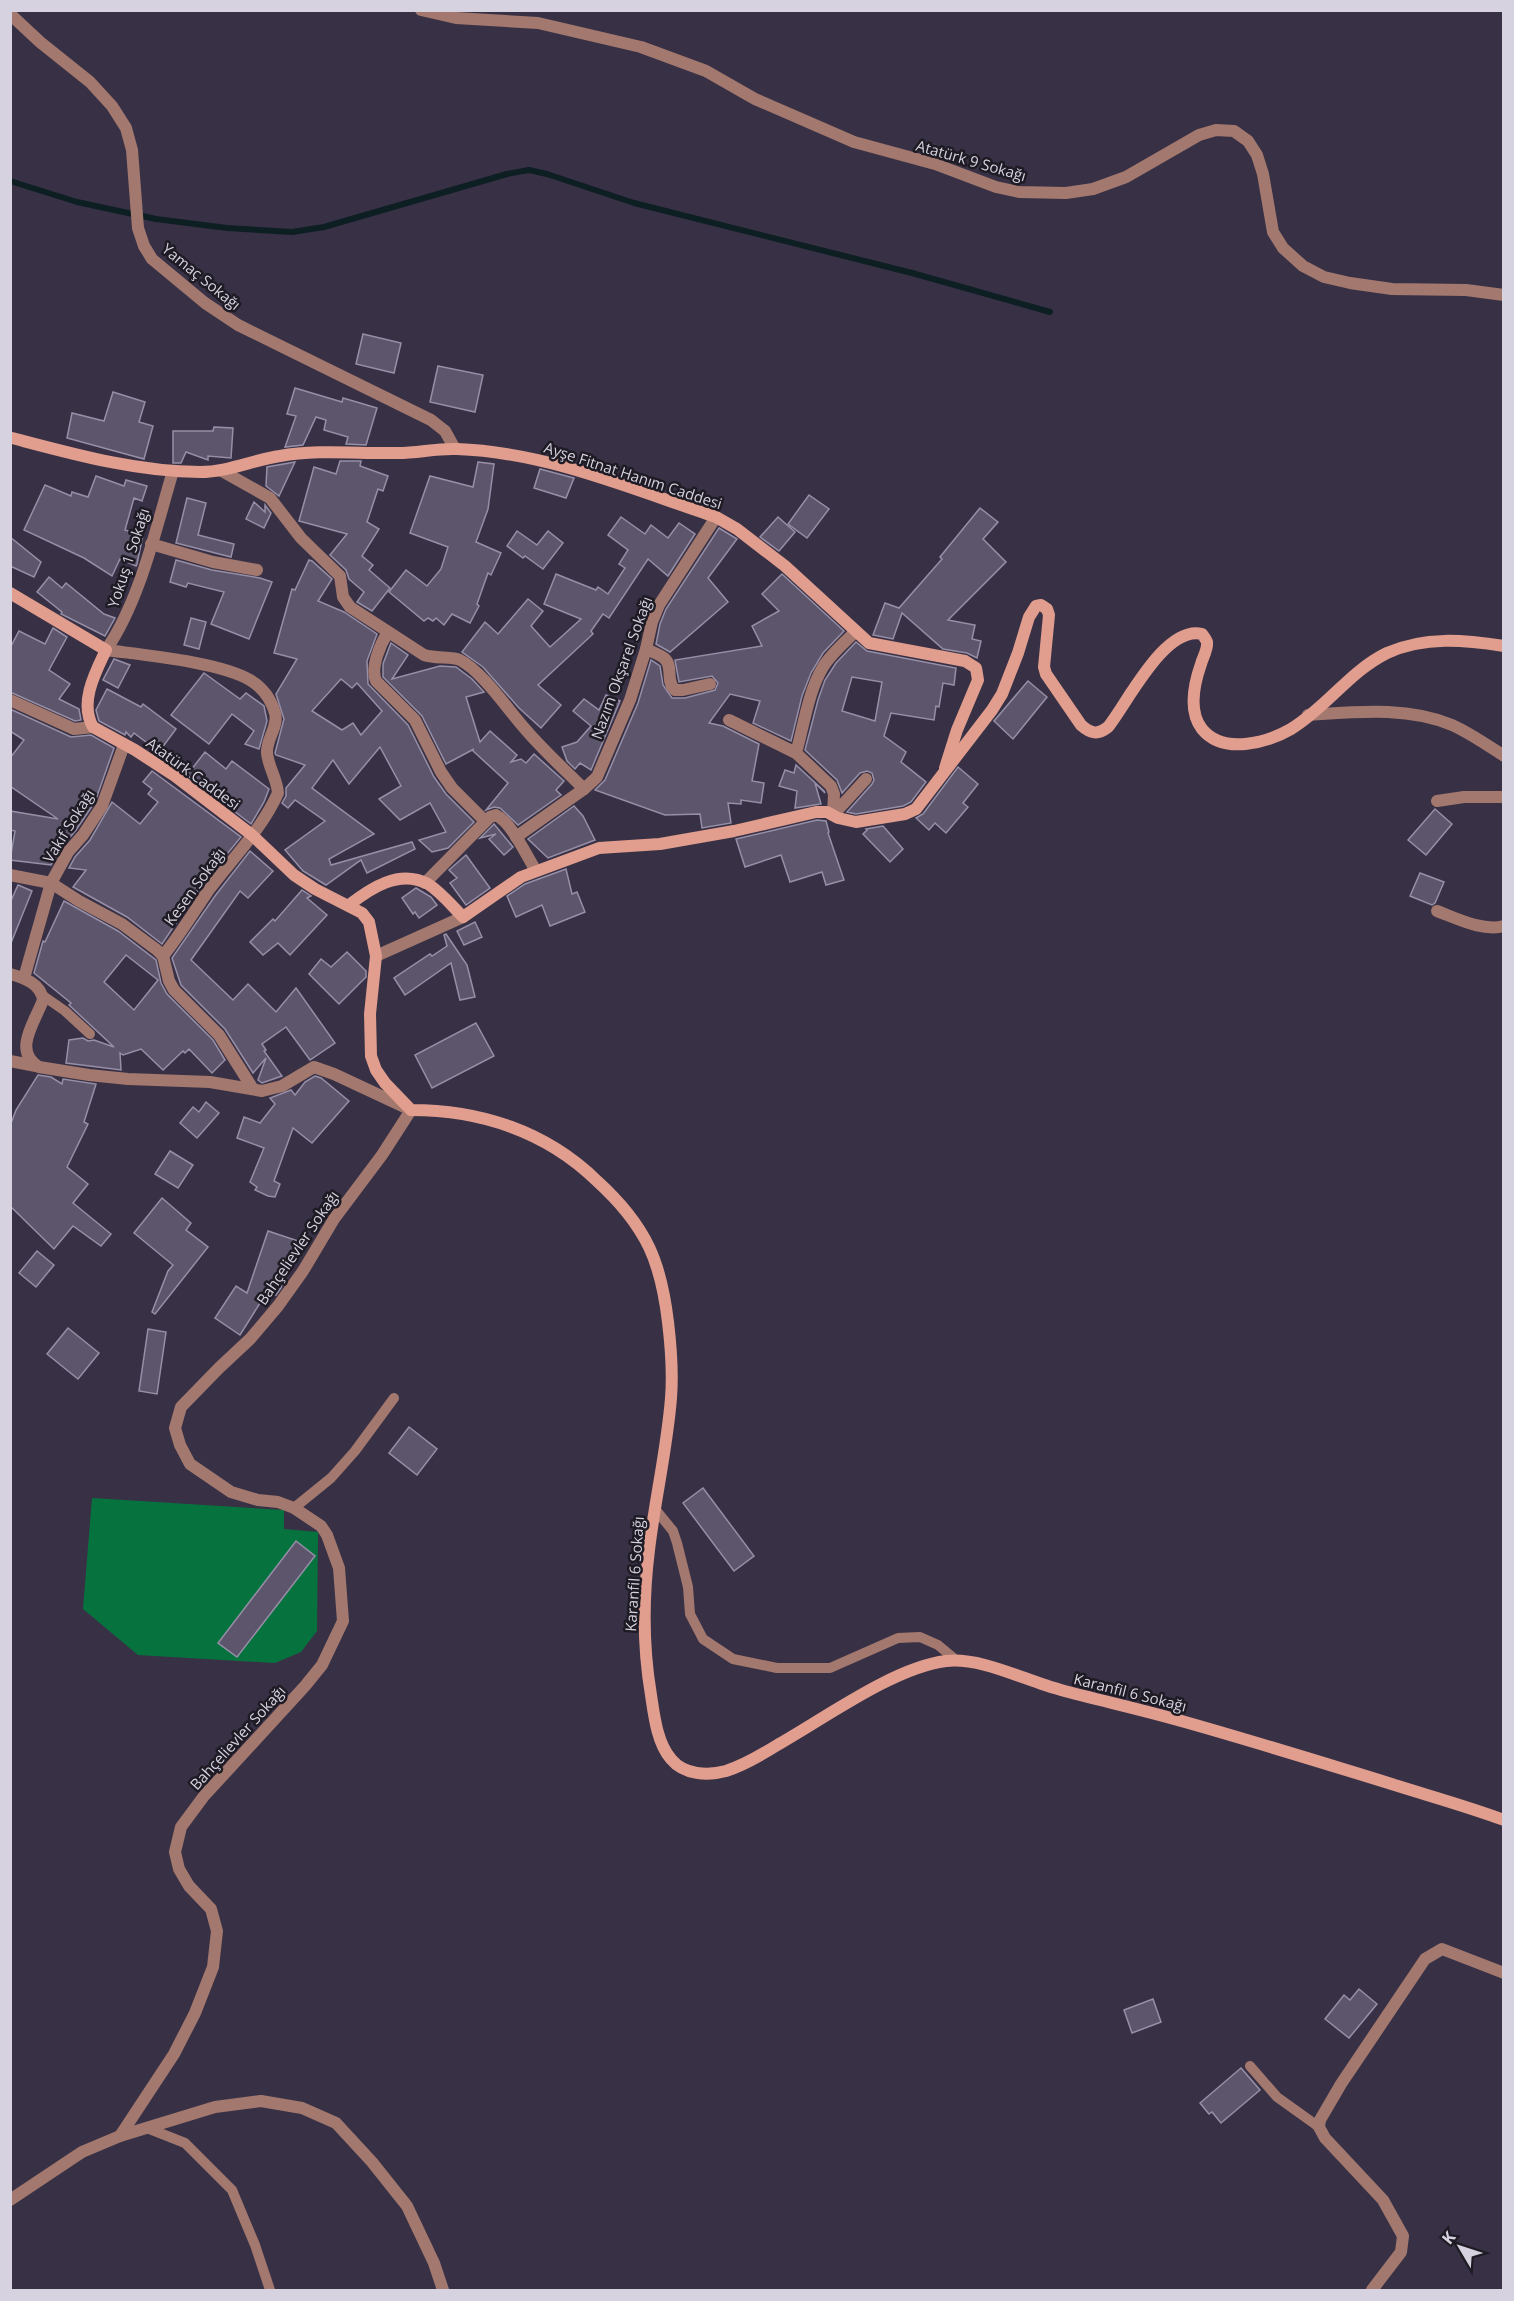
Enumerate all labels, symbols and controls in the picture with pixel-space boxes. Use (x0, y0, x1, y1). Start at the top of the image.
street label: Atatürk 9 Sokağı (914, 135, 1029, 185)
street label: Yamaç Sokağı (158, 238, 245, 314)
street label: Ayşe Fitnat Hanım Caddesi (542, 437, 725, 513)
street label: Yokuş 1 Sokağı (103, 505, 154, 610)
street label: Nazım Okşarel Sokağı (586, 593, 656, 742)
street label: Atatürk Caddesi (143, 732, 244, 814)
street label: Vakıf Sokağı (38, 785, 99, 866)
street label: Kesen Sokağı (159, 843, 229, 929)
street label: Bahçelievler Sokağı (251, 1186, 343, 1309)
street label: Karanfil 6 Sokağı (620, 1516, 648, 1632)
street label: Karanfil 6 Sokağı (1072, 1668, 1189, 1716)
street label: Bahçelievler Sokağı (185, 1681, 290, 1794)
north arrow (1430, 2217, 1490, 2277)
text: K (1436, 2226, 1460, 2249)

